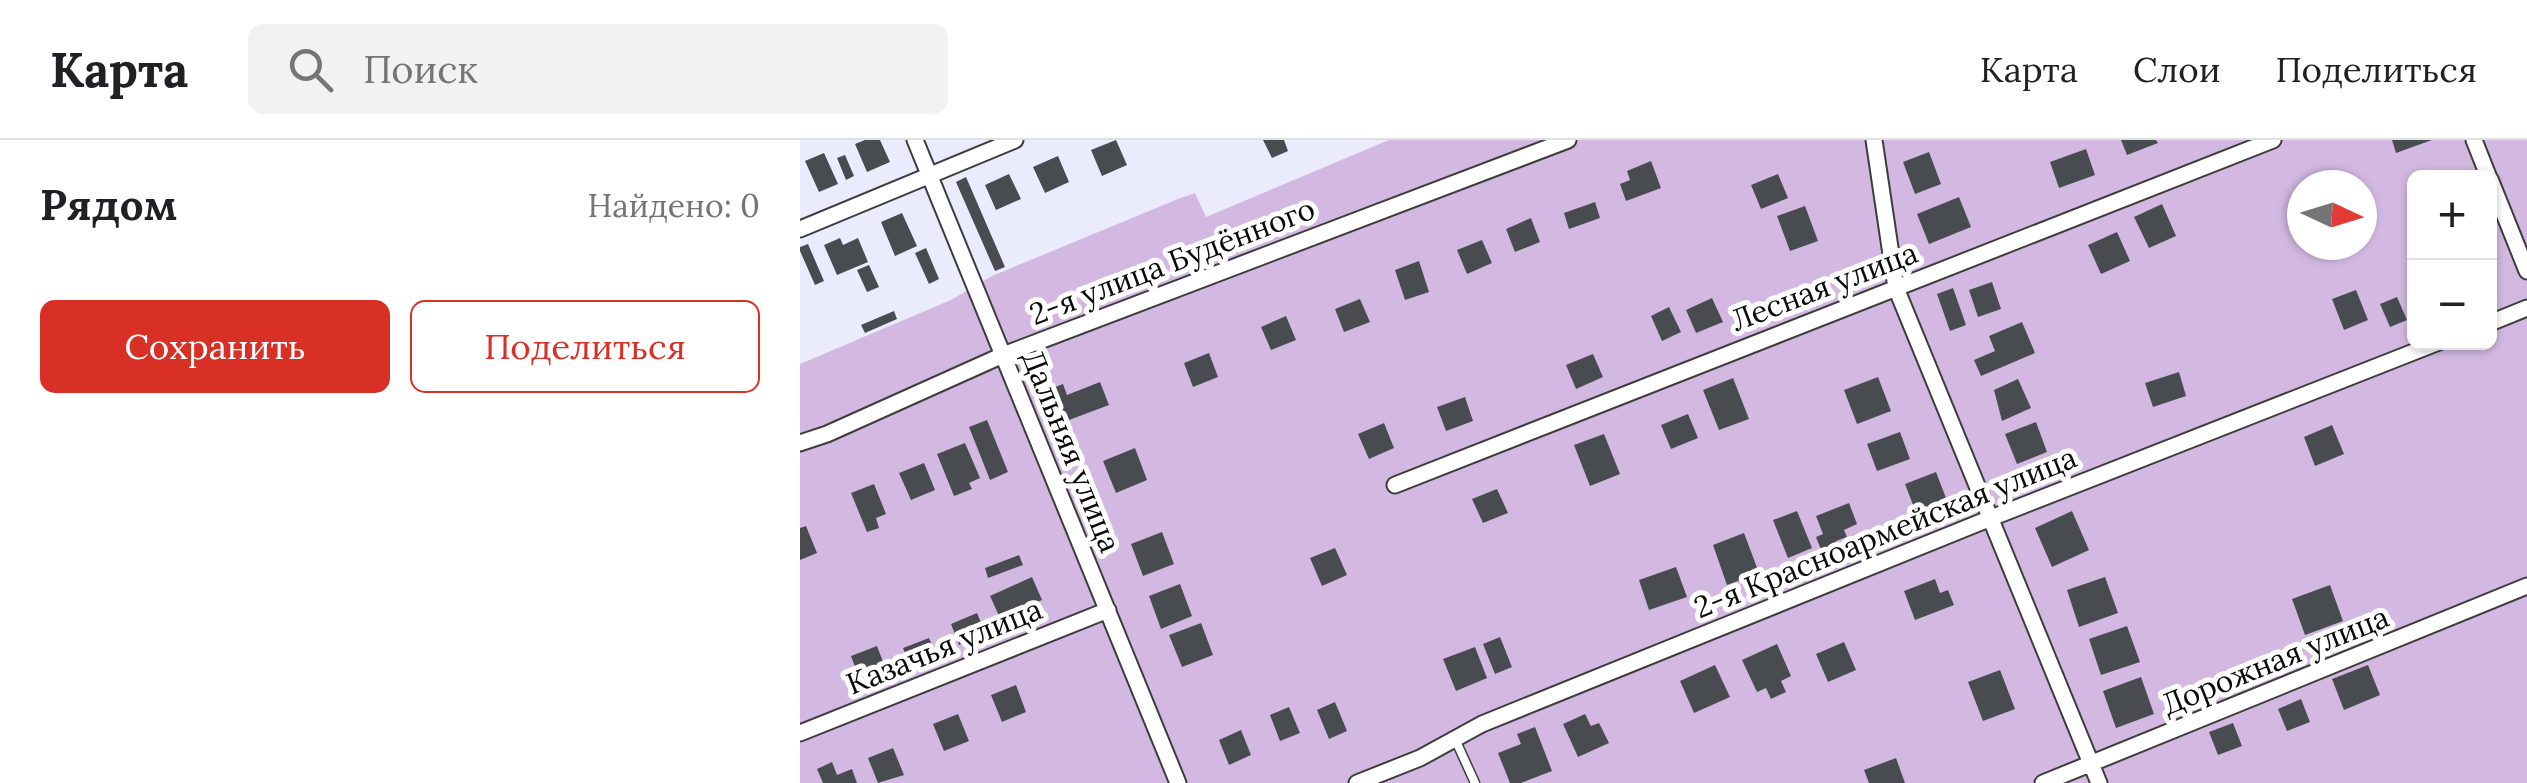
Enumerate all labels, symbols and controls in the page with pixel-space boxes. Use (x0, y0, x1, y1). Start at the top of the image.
search box (248, 24, 948, 114)
text: Карта (50, 39, 188, 100)
icon: search (283, 42, 338, 97)
text: Поиск (363, 45, 478, 93)
text: Карта (1980, 47, 2078, 92)
text: Слои (2133, 47, 2221, 92)
text: Поделиться (2276, 47, 2477, 92)
north arrow (2287, 170, 2377, 260)
map controls (2407, 170, 2497, 350)
button: + (2407, 170, 2497, 260)
text: Рядом (40, 178, 177, 232)
text: Найдено: 0 (588, 185, 760, 226)
street label: 2-я улица Будённого (1024, 189, 1320, 334)
street label: Лесная улица (1725, 233, 1923, 340)
button: − (2407, 260, 2497, 350)
button: Сохранить (40, 300, 390, 393)
button: Поделиться (410, 300, 760, 393)
street label: Дальняя улица (1013, 344, 1130, 558)
street label: 2-я Красноармейская улица (1688, 438, 2082, 627)
street label: Казачья улица (841, 589, 1048, 703)
street label: Дорожная улица (2156, 597, 2395, 724)

